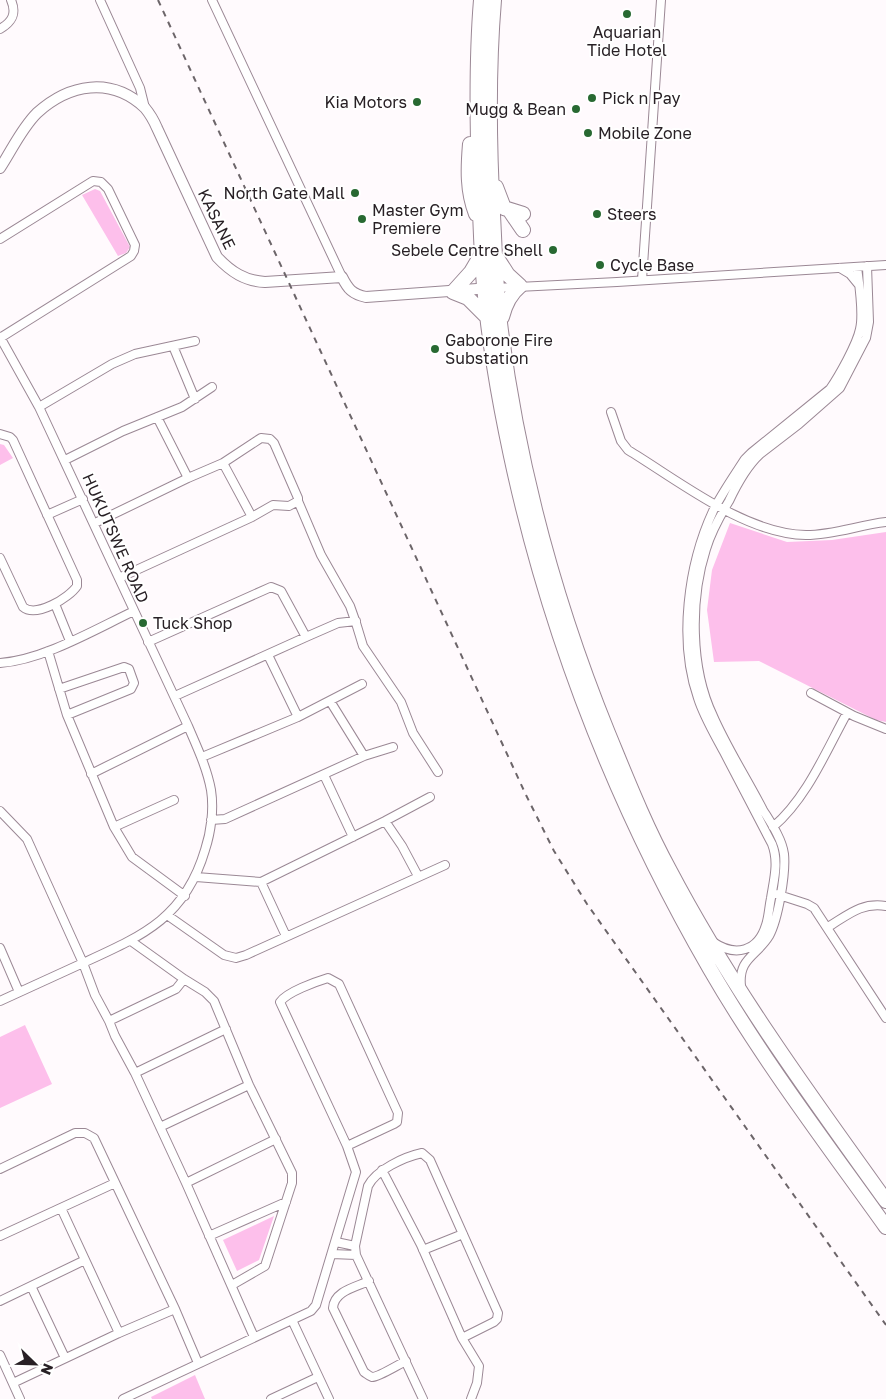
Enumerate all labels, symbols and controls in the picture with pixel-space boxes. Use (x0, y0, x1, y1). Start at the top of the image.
marker: Aquarian Tide Hotel (621, 8, 633, 20)
place label: Aquarian Tide Hotel (587, 22, 667, 60)
place label: Pick n Pay (602, 88, 680, 108)
place label: Kia Motors (325, 92, 407, 112)
marker: Pick n Pay (586, 92, 598, 104)
marker: Kia Motors (411, 96, 423, 108)
place label: Mugg & Bean (465, 99, 566, 119)
marker: Mugg & Bean (570, 103, 582, 115)
place label: Mobile Zone (598, 123, 692, 143)
marker: Mobile Zone (582, 127, 594, 139)
place label: North Gate Mall (224, 183, 345, 203)
street label: KASANE (194, 186, 240, 252)
marker: North Gate Mall (349, 187, 361, 199)
place label: Master Gym Premiere (372, 200, 464, 238)
place label: Steers (607, 204, 657, 224)
marker: Steers (591, 208, 603, 220)
marker: Master Gym Premiere (356, 213, 368, 225)
place label: Sebele Centre Shell (391, 240, 543, 260)
marker: Sebele Centre Shell (547, 244, 559, 256)
place label: Cycle Base (610, 255, 694, 275)
marker: Cycle Base (594, 259, 606, 271)
place label: Gaborone Fire Substation (445, 330, 553, 368)
marker: Gaborone Fire Substation (429, 343, 441, 355)
street label: HUKUTSWE ROAD (78, 470, 154, 606)
place label: Tuck Shop (153, 613, 233, 633)
marker: Tuck Shop (137, 617, 149, 629)
north arrow (10, 1339, 60, 1389)
text: N (38, 1361, 57, 1377)

